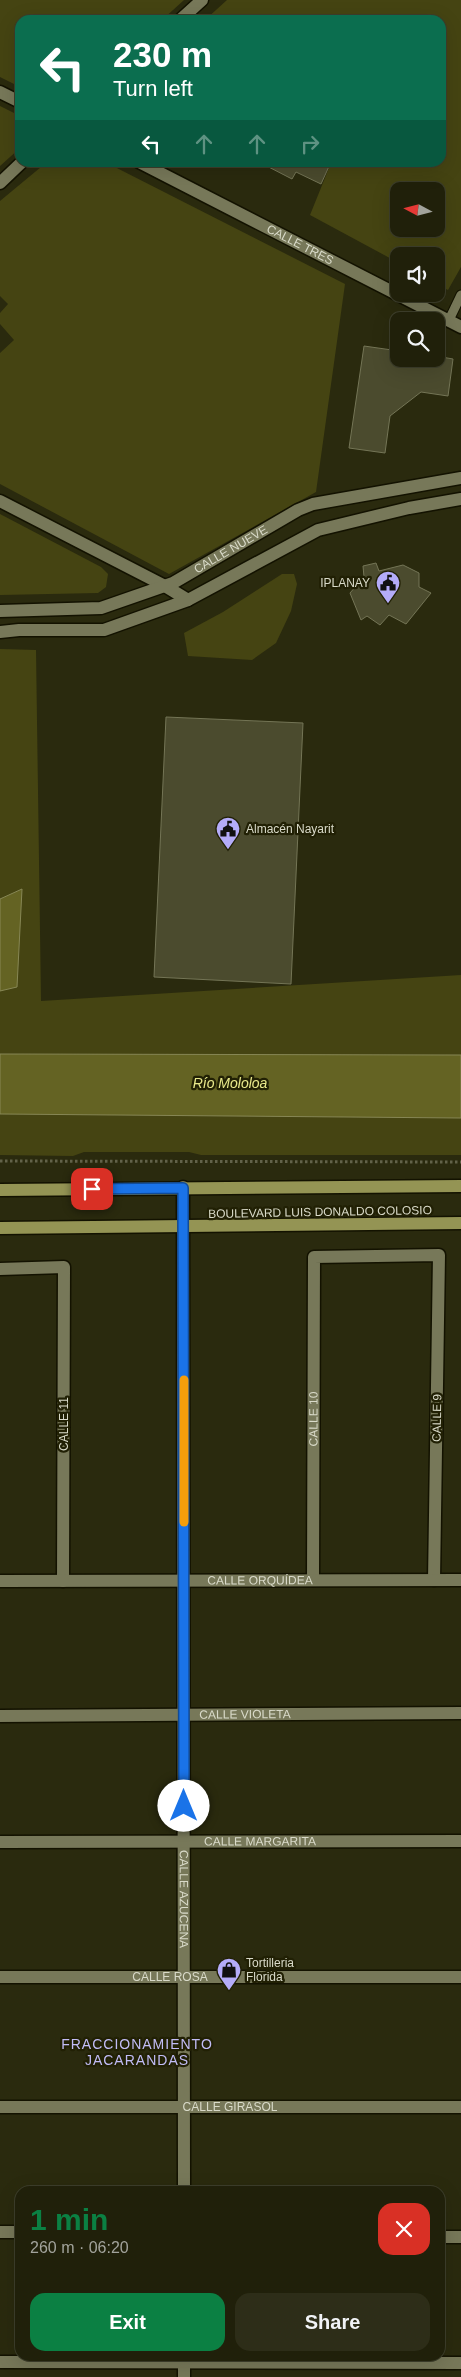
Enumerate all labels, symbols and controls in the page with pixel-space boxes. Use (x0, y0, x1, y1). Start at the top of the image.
icon: left (30, 35, 95, 100)
text: 230 m (113, 35, 212, 74)
text: Turn left (113, 76, 193, 101)
icon: left (137, 130, 165, 158)
icon: ahead (190, 130, 218, 158)
icon: ahead (243, 130, 271, 158)
icon: right (296, 130, 324, 158)
north arrow (390, 182, 445, 238)
map controls (390, 182, 445, 367)
street label: CALLE TRES (264, 222, 336, 267)
button: sound (390, 247, 445, 302)
button: search (390, 312, 445, 367)
street label: CALLE NUEVE (191, 522, 270, 576)
public building icon: IPLANAY (375, 570, 401, 604)
place label: IPLANAY (320, 576, 370, 590)
public building icon: Almacén Nayarit (215, 816, 241, 850)
place label: Almacén Nayarit (246, 822, 335, 836)
water label: Río Mololoa (193, 1075, 268, 1091)
pin (71, 1168, 113, 1210)
icon: arrive (78, 1175, 106, 1203)
street label: BOULEVARD LUIS DONALDO COLOSIO (208, 1203, 432, 1221)
street label: CALLE 10 (306, 1391, 321, 1446)
street label: CALLE 9 (430, 1394, 444, 1442)
street label: CALLE 11 (57, 1397, 71, 1451)
street label: CALLE ORQUÍDEA (207, 1572, 313, 1588)
street label: CALLE VIOLETA (199, 1707, 291, 1722)
position arrow (157, 1779, 209, 1831)
street label: CALLE MARGARITA (204, 1834, 316, 1849)
street label: CALLE AZUCENA (177, 1850, 191, 1948)
place label: Tortilleria Florida (246, 1956, 294, 1984)
shop icon: Tortilleria Florida (216, 1957, 242, 1991)
street label: CALLE ROSA (132, 1970, 208, 1984)
district label: FRACCIONAMIENTO JACARANDAS (61, 2036, 213, 2068)
street label: CALLE GIRASOL (183, 2100, 278, 2114)
text: 1 min (30, 2203, 108, 2236)
button: close (378, 2203, 430, 2255)
text: 260 m · 06:20 (30, 2239, 129, 2256)
button: Exit (30, 2293, 225, 2351)
button: Share (235, 2293, 430, 2351)

